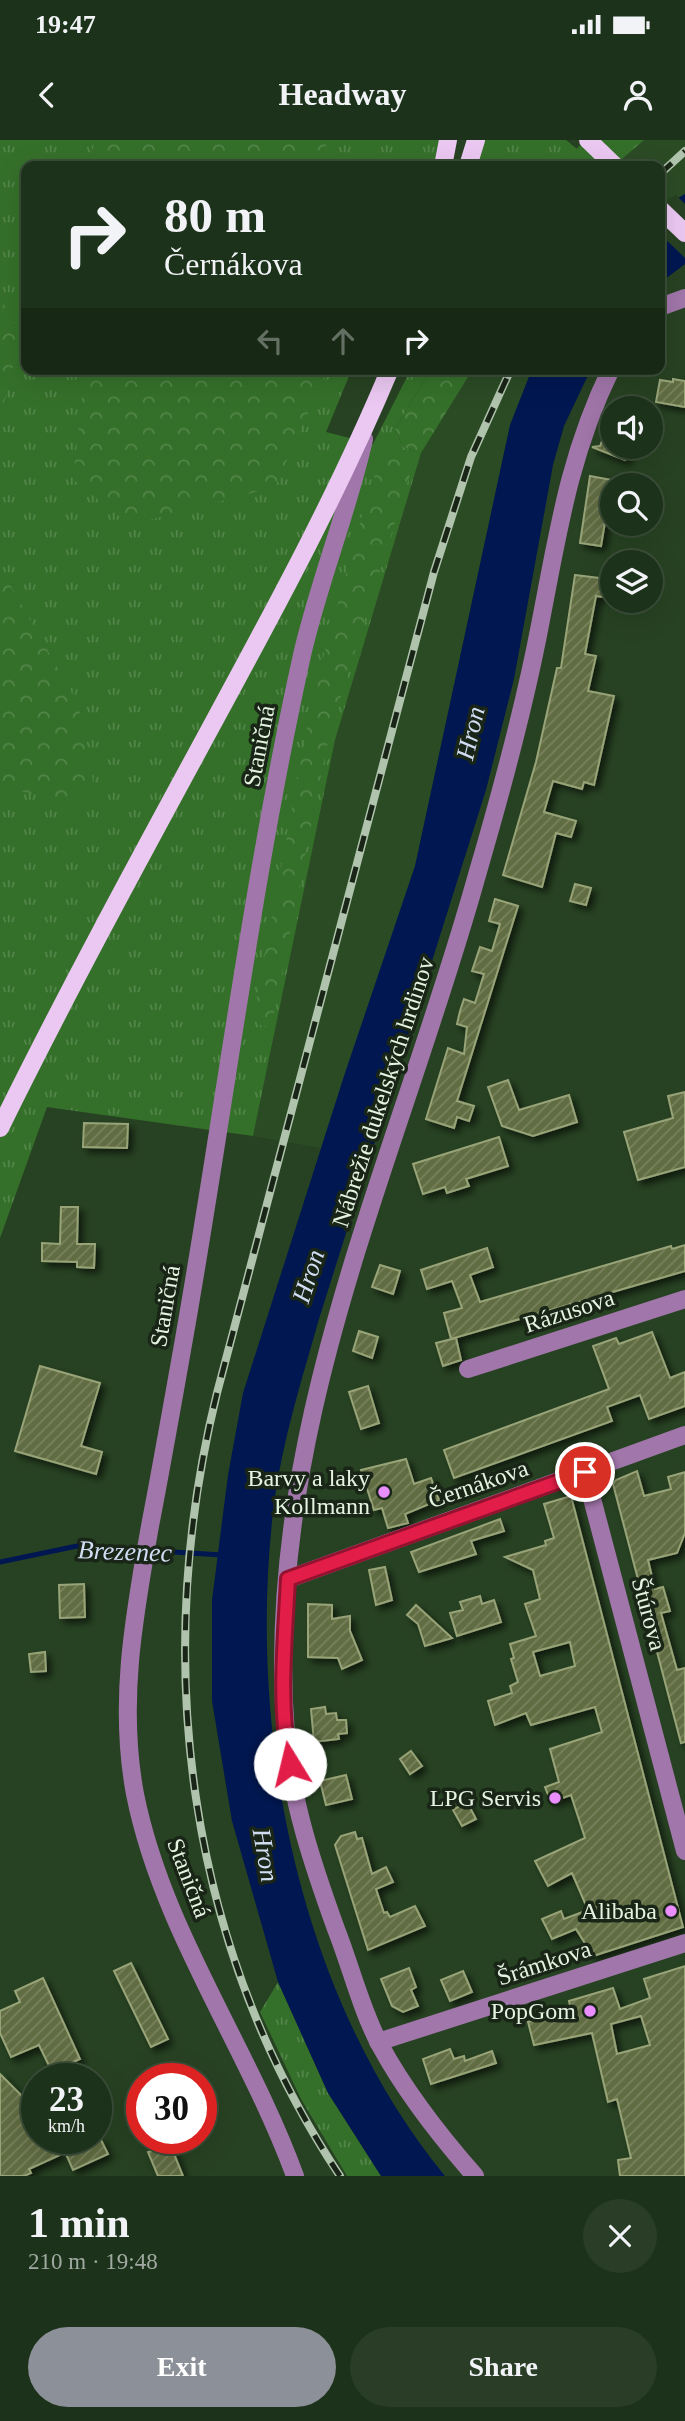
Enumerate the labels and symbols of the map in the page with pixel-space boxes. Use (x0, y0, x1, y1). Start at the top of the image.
street label: Staničná (238, 703, 280, 789)
water label: Hron (450, 704, 491, 764)
street label: Nábrežie dukelských hrdinov (327, 954, 439, 1230)
water label: Hron (286, 1246, 331, 1307)
street label: Staničná (145, 1263, 185, 1349)
street label: Rázusova (521, 1284, 618, 1338)
pin (555, 1442, 615, 1502)
street label: Černákova (425, 1455, 532, 1513)
place label: Barvy a laky Kollmann (247, 1465, 370, 1519)
marker: Barvy a laky Kollmann (376, 1484, 392, 1500)
water label: Brezenec (77, 1535, 173, 1568)
street label: Štúrova (627, 1575, 671, 1654)
position arrow (253, 1727, 327, 1801)
place label: LPG Servis (430, 1785, 541, 1811)
marker: LPG Servis (547, 1790, 563, 1806)
water label: Hron (246, 1825, 284, 1884)
street label: Staničná (162, 1835, 216, 1922)
place label: Alibaba (581, 1898, 657, 1924)
marker: Alibaba (663, 1903, 679, 1919)
street label: Šrámkova (494, 1935, 595, 1990)
place label: PopGom (491, 1998, 576, 2024)
marker: PopGom (582, 2003, 598, 2019)
speed limit sign: 30 (126, 2063, 217, 2154)

